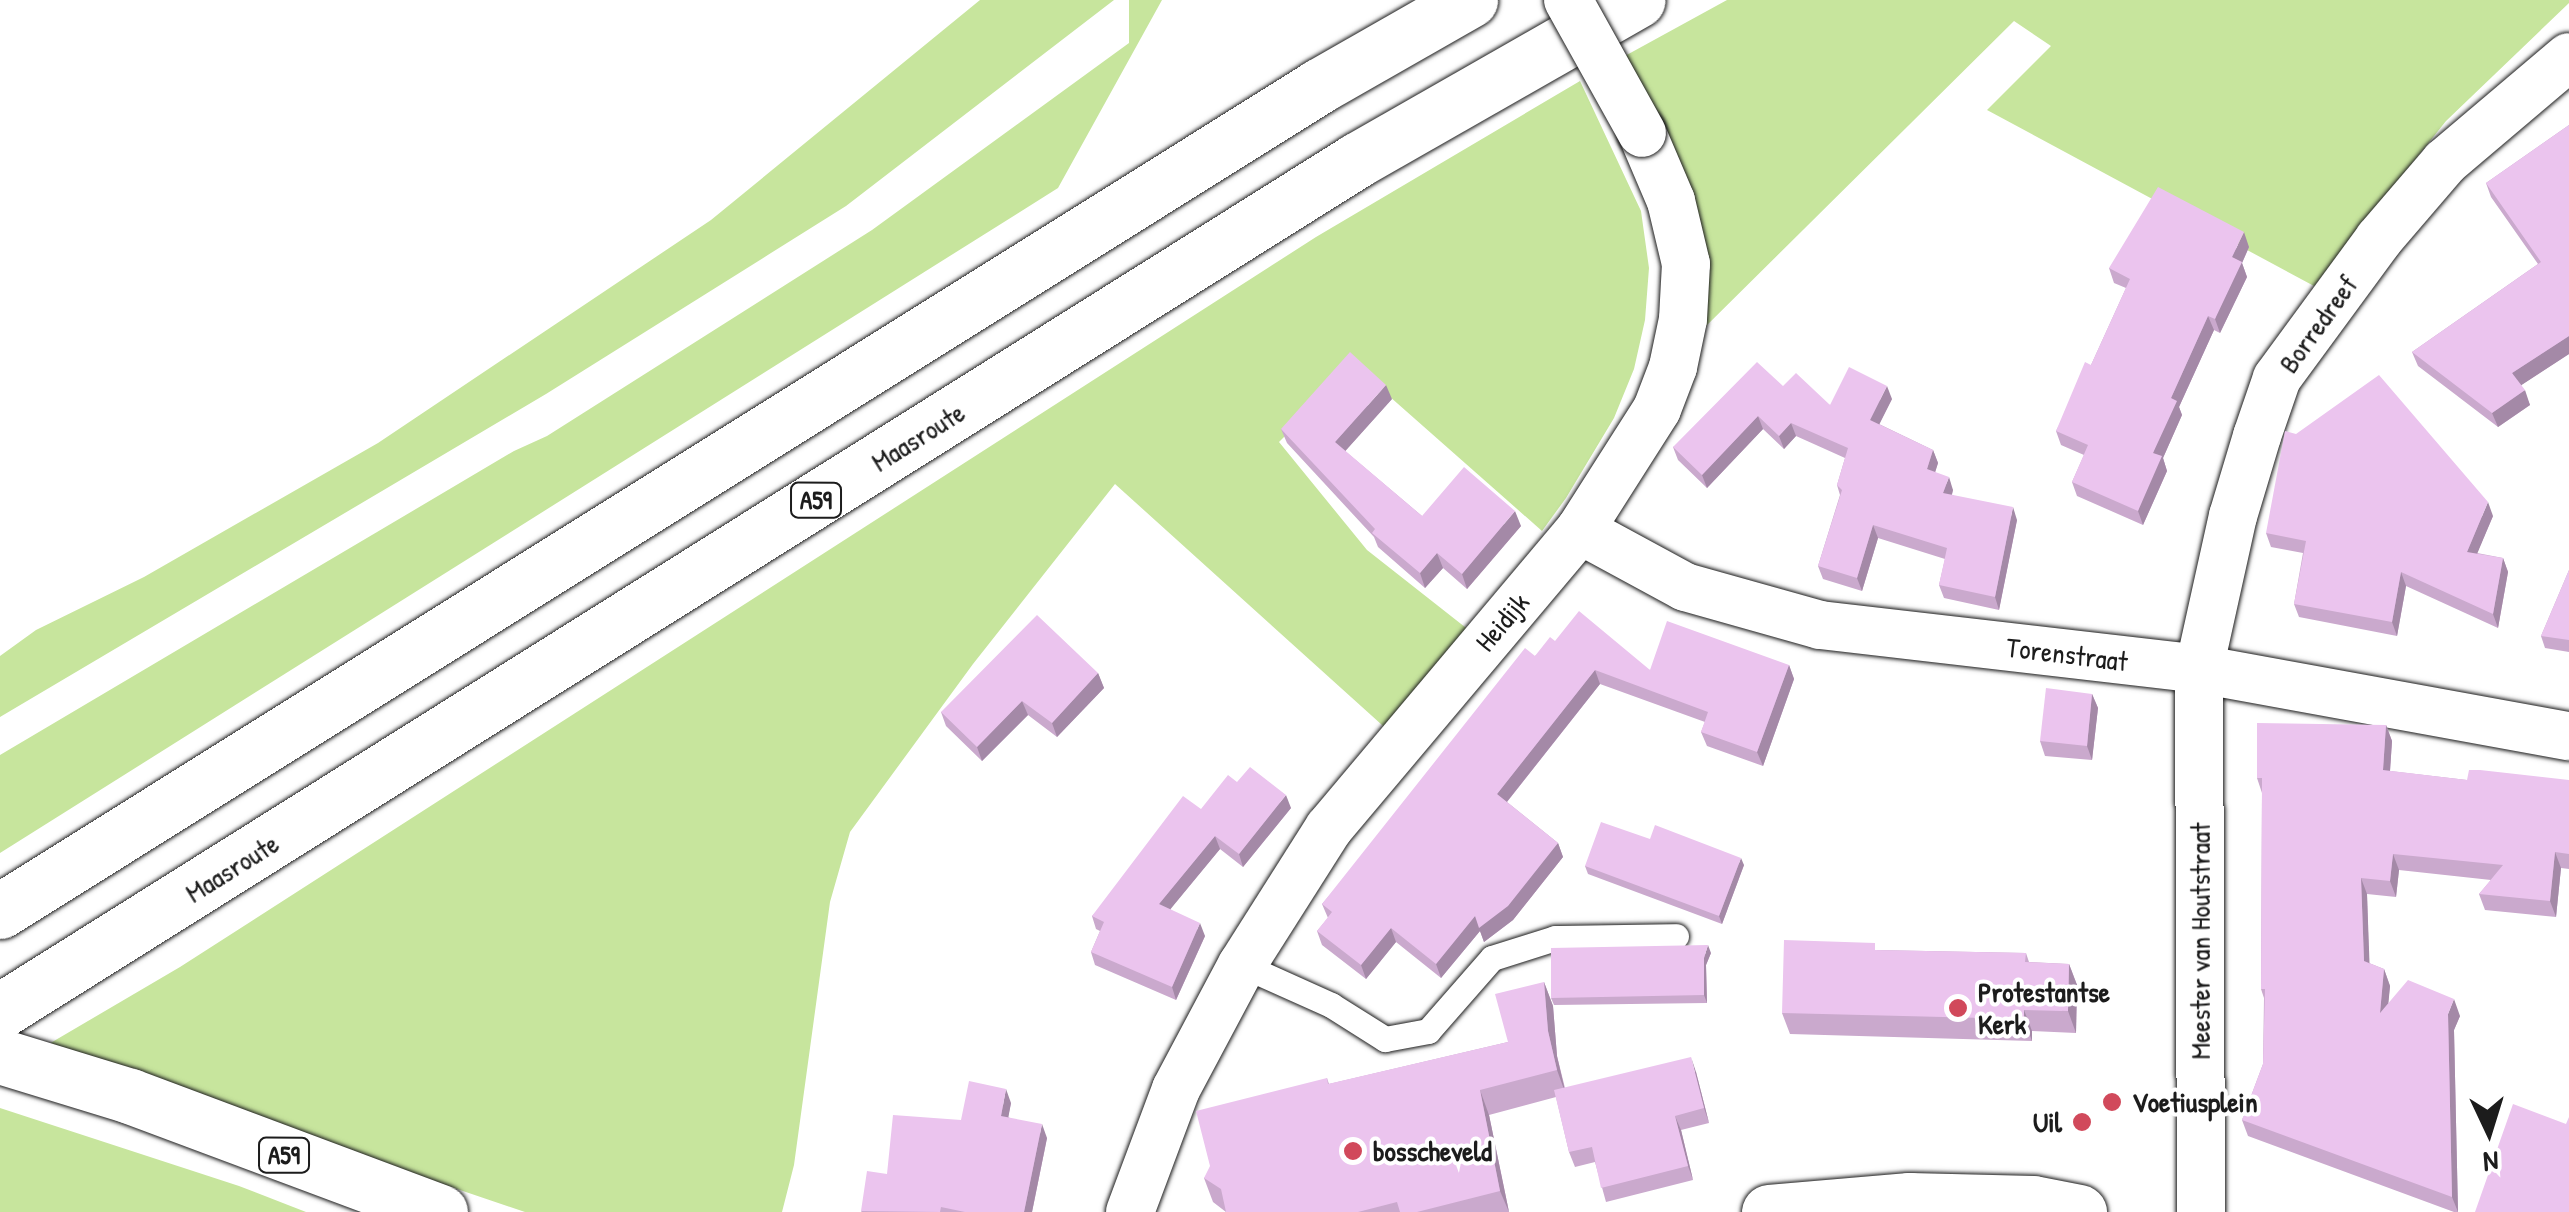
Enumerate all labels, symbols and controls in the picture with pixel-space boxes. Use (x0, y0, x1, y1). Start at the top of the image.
street label: Borredreef (2271, 269, 2365, 379)
street label: Maasroute (865, 395, 971, 479)
road number: A59 (788, 480, 844, 520)
street label: Heidijk (1468, 586, 1536, 658)
street label: Torenstraat (2005, 630, 2129, 678)
street label: Meester van Houtstraat (2183, 823, 2217, 1059)
street label: Maasroute (179, 826, 285, 910)
place label: Protestantse Kerk (1978, 975, 2110, 1041)
marker: Protestantse Kerk (1947, 997, 1969, 1019)
north arrow (2439, 1082, 2539, 1182)
place label: Voetiusplein (2132, 1085, 2258, 1119)
marker: Voetiusplein (2101, 1091, 2123, 1113)
place label: Uil (2033, 1105, 2062, 1139)
marker: Uil (2071, 1111, 2093, 1133)
place label: bosscheveld (1373, 1134, 1492, 1168)
road number: A59 (256, 1135, 312, 1175)
marker: bosscheveld (1342, 1140, 1364, 1162)
text: N (2482, 1142, 2500, 1181)

